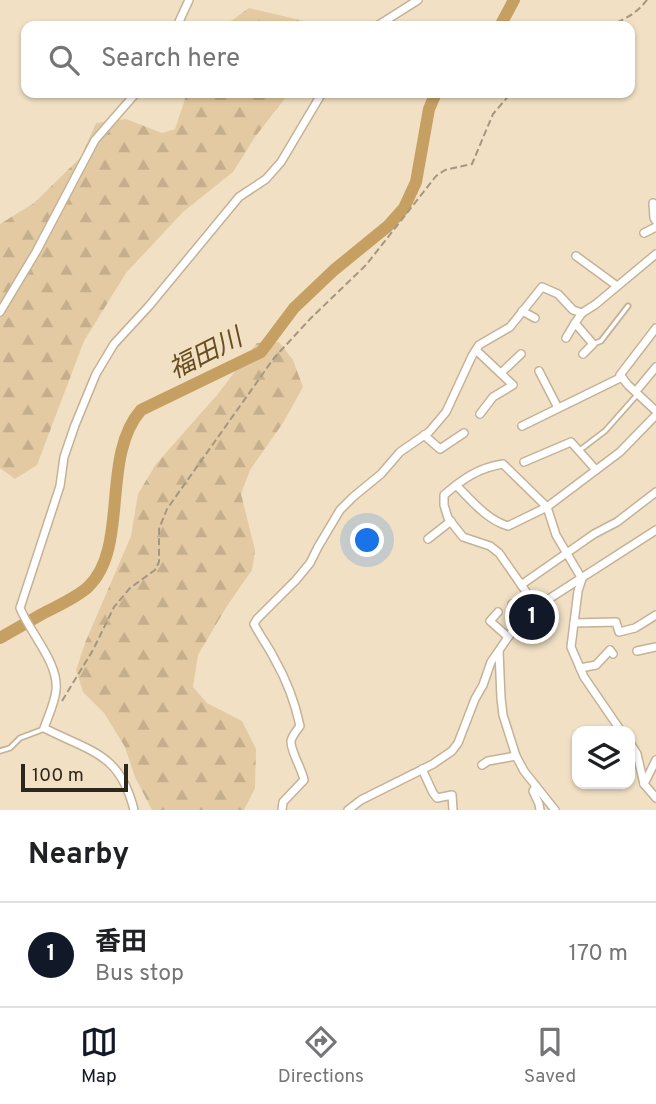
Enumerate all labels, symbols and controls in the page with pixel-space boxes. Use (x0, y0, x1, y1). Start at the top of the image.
search box (21, 21, 635, 98)
icon: search (45, 41, 83, 79)
text: Search here (101, 43, 240, 76)
water label: 福田川 (164, 321, 251, 388)
your location (350, 523, 384, 557)
pin: 1 (509, 591, 555, 643)
map controls (572, 726, 635, 789)
button: layers (572, 726, 635, 789)
scale bar (21, 761, 128, 793)
text: 100 m (32, 764, 84, 788)
text: Nearby (28, 837, 129, 874)
text: 香田 (95, 927, 147, 960)
text: 1 (46, 940, 56, 969)
text: 170 m (569, 940, 628, 969)
text: Bus stop (95, 960, 184, 989)
tab: Map (80, 1023, 118, 1089)
tab: Directions (278, 1023, 364, 1089)
tab: Saved (524, 1023, 576, 1089)

